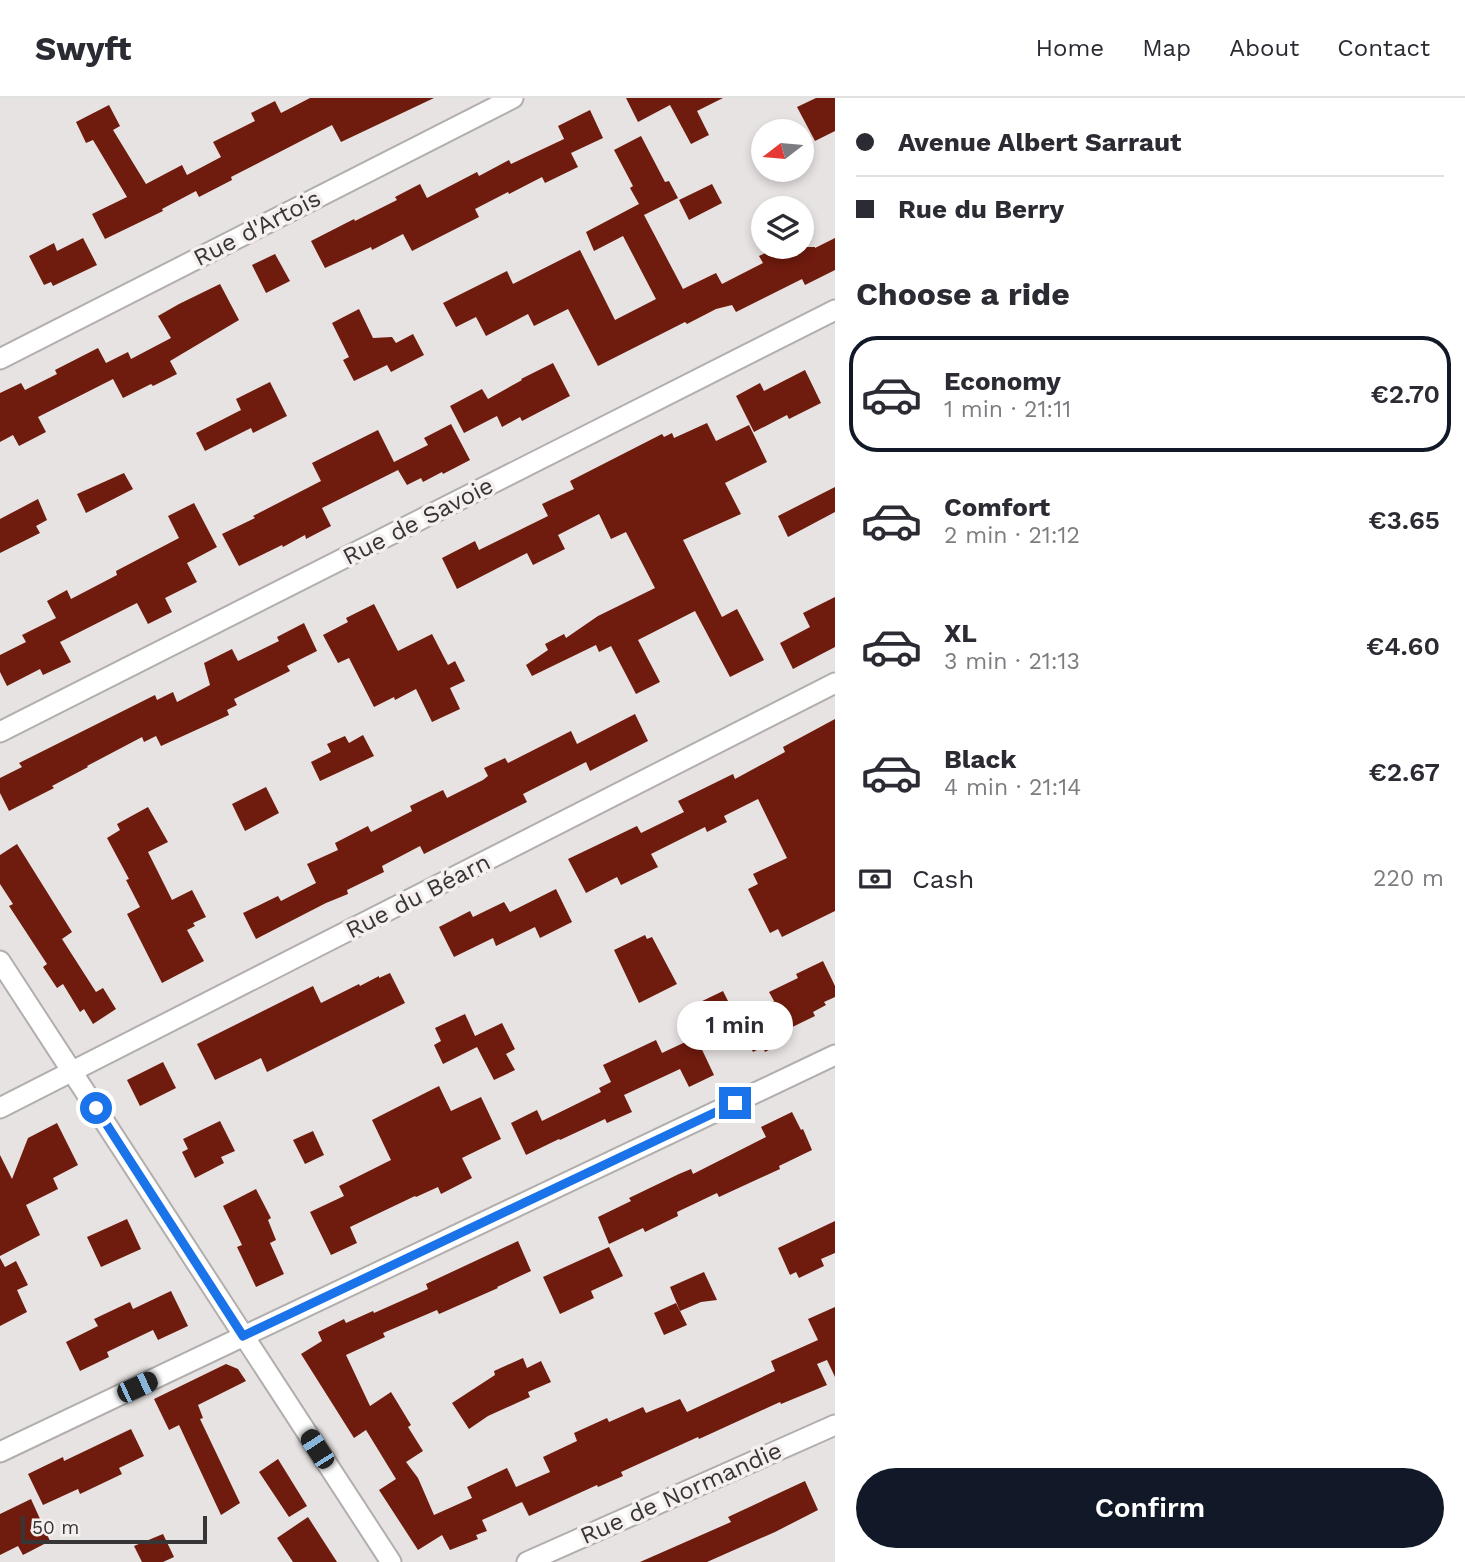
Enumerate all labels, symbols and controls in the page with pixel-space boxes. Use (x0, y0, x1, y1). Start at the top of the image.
text: Swyft (35, 29, 132, 68)
text: Home (1036, 34, 1104, 62)
text: Map (1142, 34, 1191, 62)
text: About (1229, 34, 1299, 62)
text: Contact (1337, 34, 1430, 62)
north arrow (751, 119, 814, 182)
map controls (751, 119, 814, 259)
text: Avenue Albert Sarraut (898, 127, 1181, 157)
street label: Rue d'Artois (189, 184, 325, 272)
text: Rue du Berry (898, 194, 1064, 224)
button: layers (751, 196, 814, 259)
text: Choose a ride (856, 275, 1070, 313)
icon: car (860, 363, 923, 426)
text: Economy (944, 366, 1061, 396)
text: €2.70 (1371, 379, 1440, 409)
text: 1 min · 21:11 (944, 396, 1071, 423)
street label: Rue de Savoie (338, 471, 498, 571)
icon: car (860, 489, 923, 552)
text: Comfort (944, 492, 1050, 522)
text: €3.65 (1368, 505, 1440, 535)
text: 2 min · 21:12 (944, 522, 1080, 549)
icon: car (860, 615, 923, 678)
text: XL (944, 618, 977, 648)
text: €4.60 (1366, 631, 1440, 661)
text: 3 min · 21:13 (944, 648, 1080, 675)
icon: car (860, 741, 923, 804)
text: Black (944, 744, 1016, 774)
text: €2.67 (1368, 757, 1440, 787)
text: 4 min · 21:14 (944, 774, 1081, 801)
street label: Rue du Béarn (341, 848, 495, 944)
icon: cash (856, 860, 894, 898)
text: Cash (912, 864, 974, 894)
text: 220 m (1373, 865, 1444, 892)
callout: 1 min (677, 1002, 793, 1051)
text: 1 min (705, 1012, 765, 1039)
route end (719, 1087, 751, 1119)
route start (80, 1092, 112, 1124)
car (114, 1369, 161, 1405)
car (297, 1426, 338, 1472)
street label: Rue de Normandie (576, 1436, 786, 1550)
button: Confirm (856, 1468, 1444, 1548)
scale bar (21, 1513, 206, 1545)
text: 50 m (32, 1516, 79, 1539)

